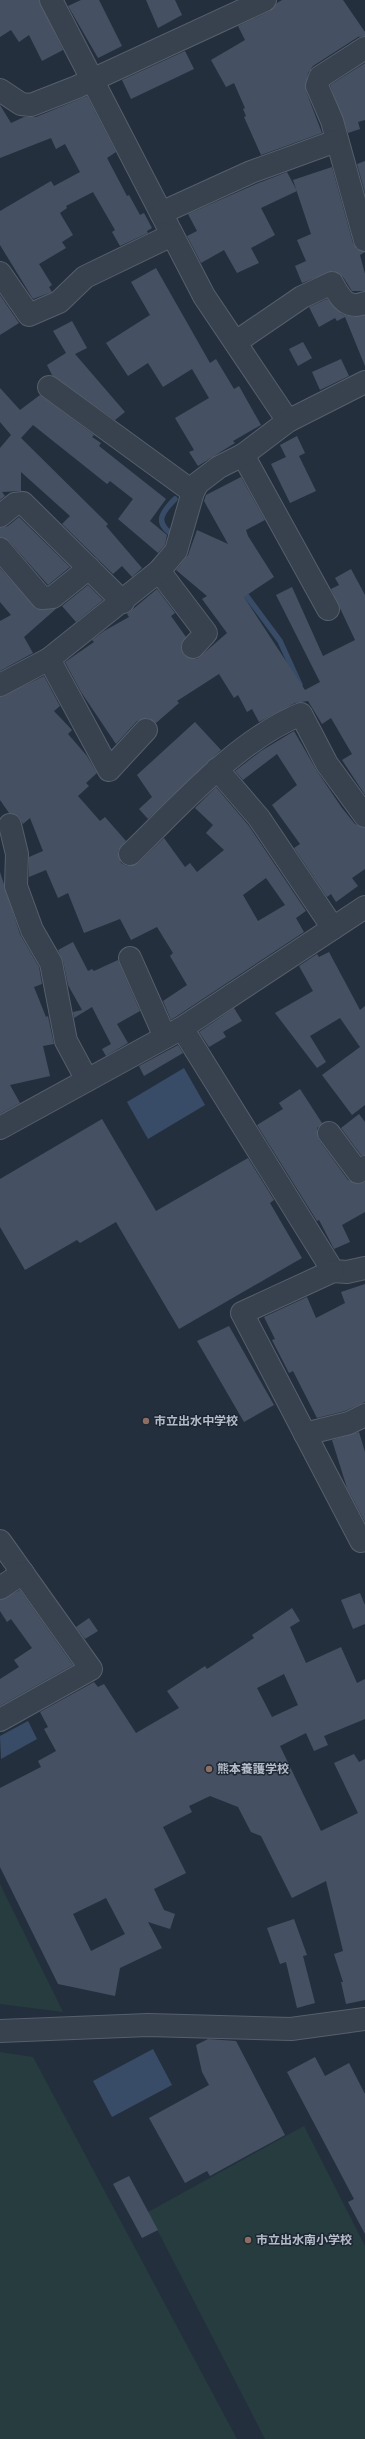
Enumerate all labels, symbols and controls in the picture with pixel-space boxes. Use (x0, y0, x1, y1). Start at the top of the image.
place label: 市立出水中学校 (154, 1414, 238, 1428)
marker: 市立出水中学校 (141, 1416, 151, 1426)
place label: 熊本養護学校 (217, 1762, 289, 1776)
marker: 熊本養護学校 (204, 1764, 214, 1774)
place label: 市立出水南小学校 (256, 2233, 352, 2247)
marker: 市立出水南小学校 (243, 2235, 253, 2245)

